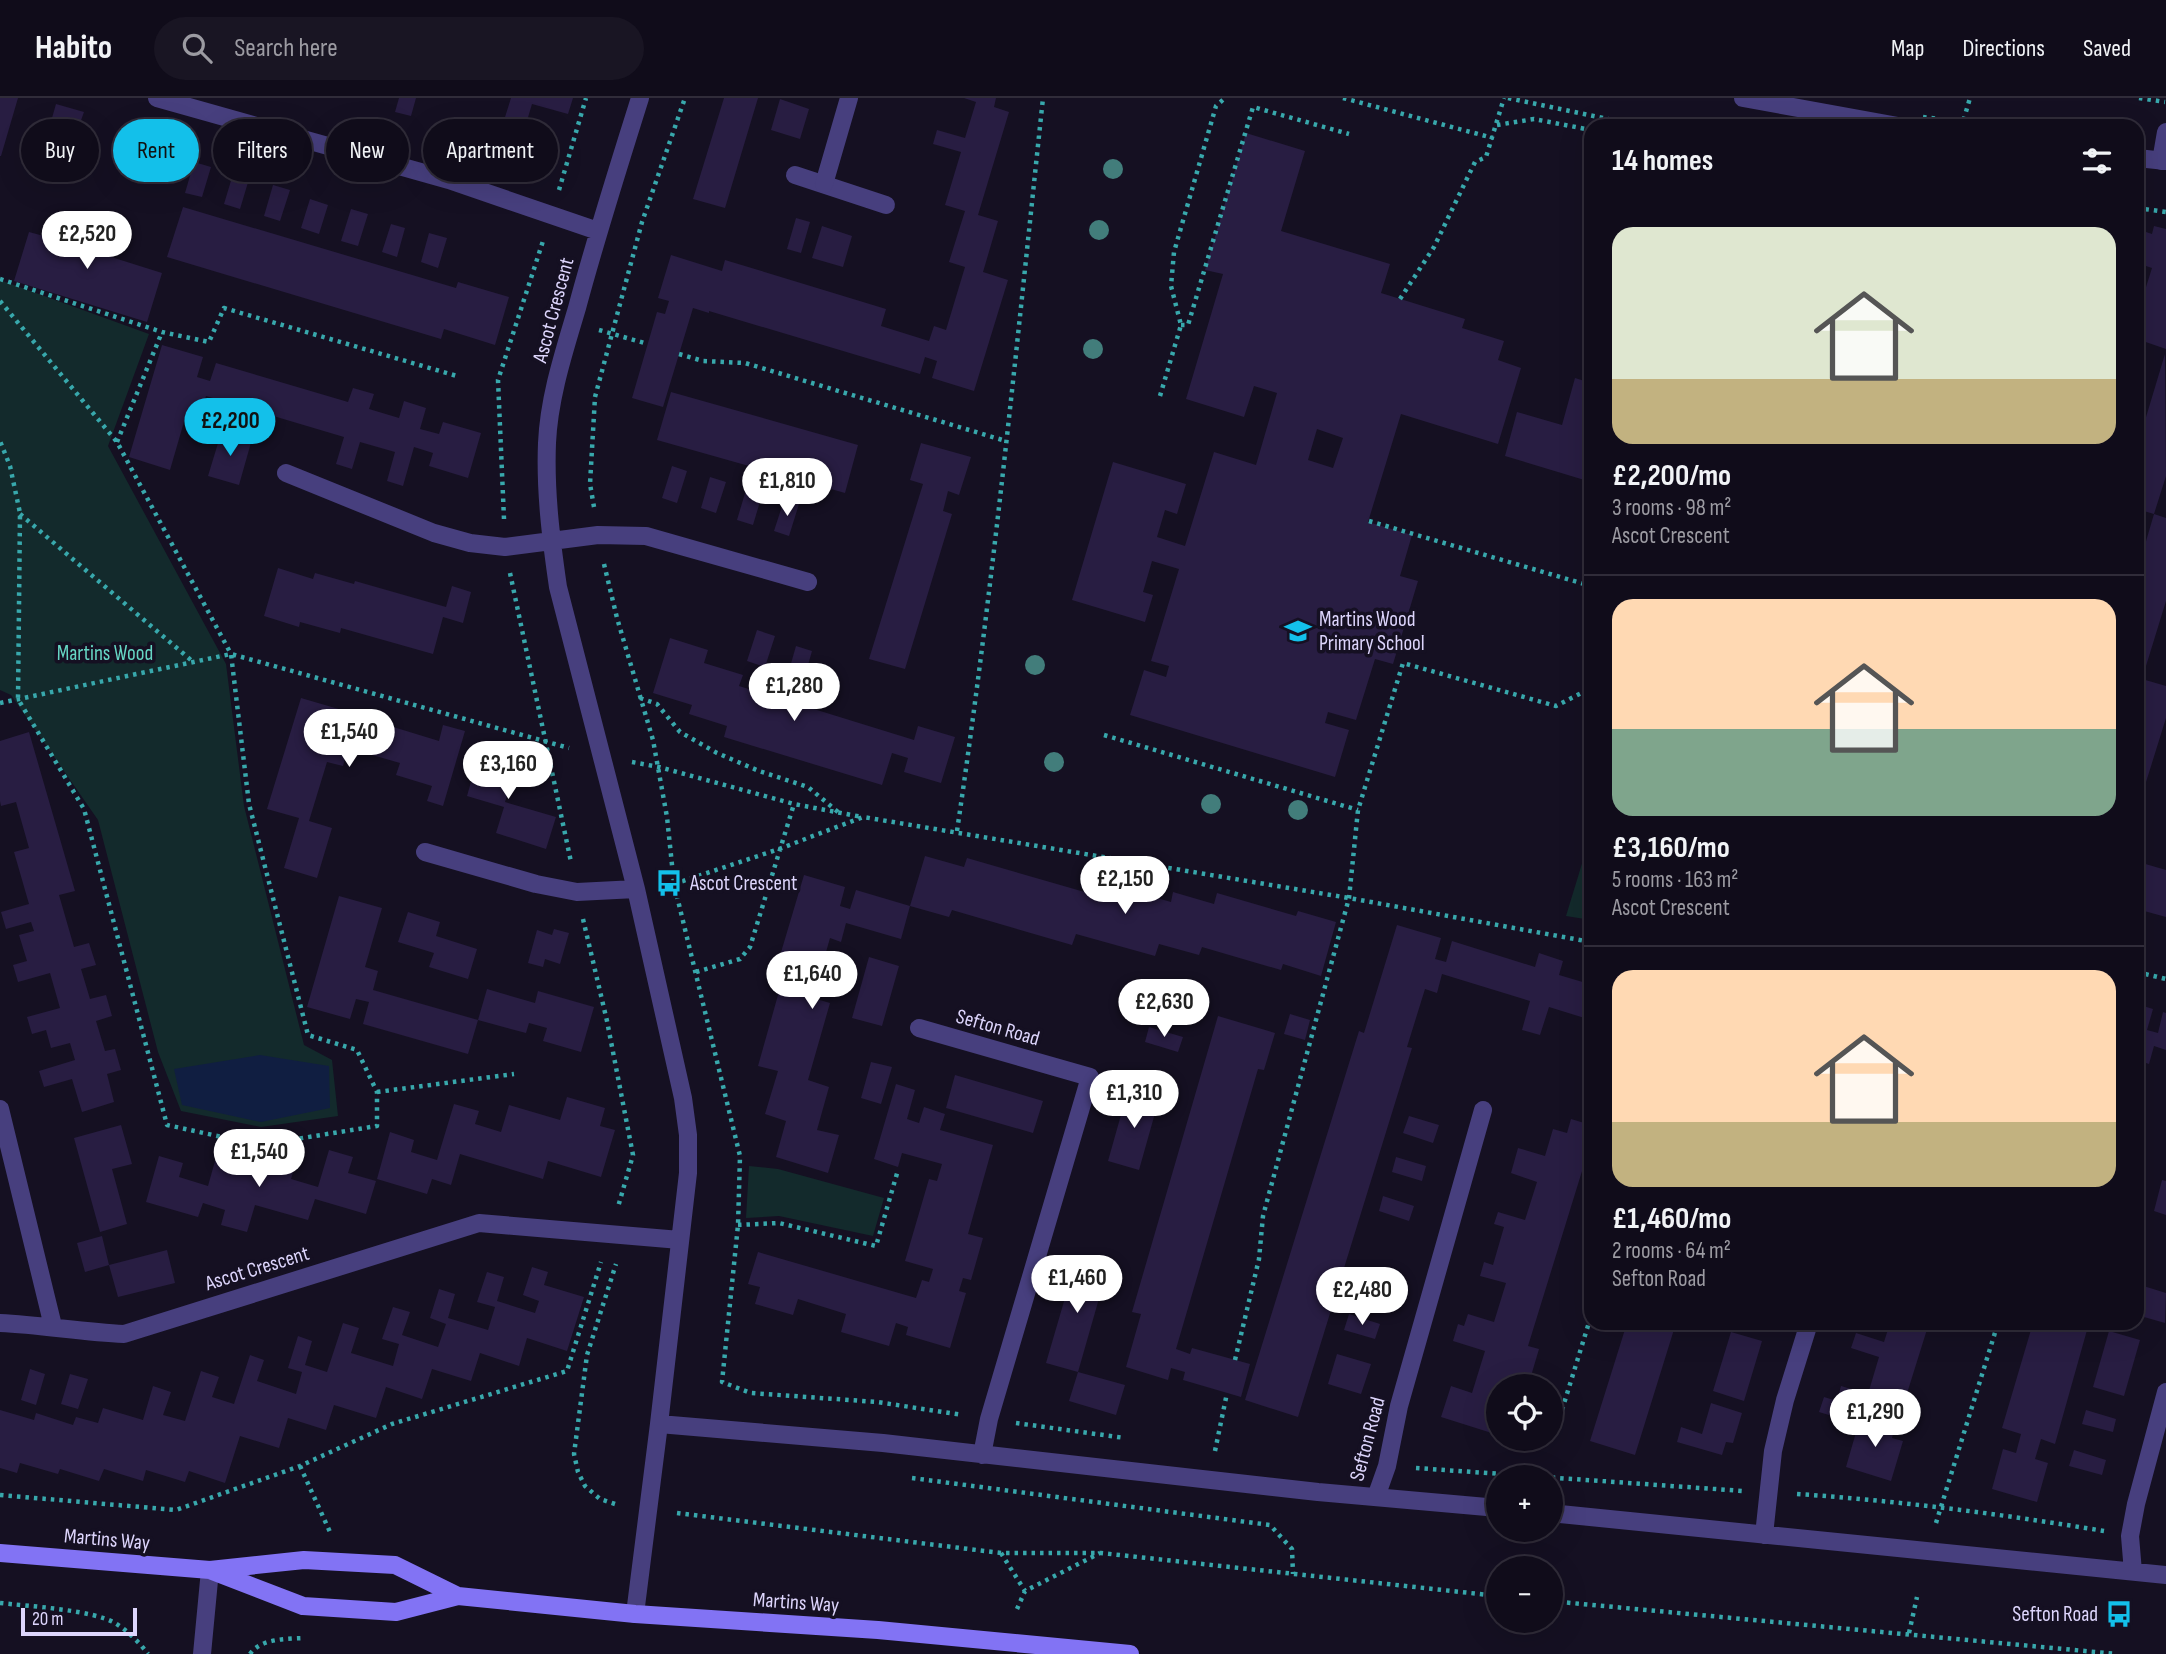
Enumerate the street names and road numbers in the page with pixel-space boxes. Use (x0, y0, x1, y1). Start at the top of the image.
street label: Ascot Crescent (527, 255, 579, 366)
street label: Sefton Road (953, 1004, 1043, 1051)
street label: Ascot Crescent (201, 1241, 312, 1296)
street label: Sefton Road (1344, 1394, 1391, 1484)
street label: Martins Way (63, 1523, 151, 1556)
street label: Martins Way (752, 1587, 840, 1618)

